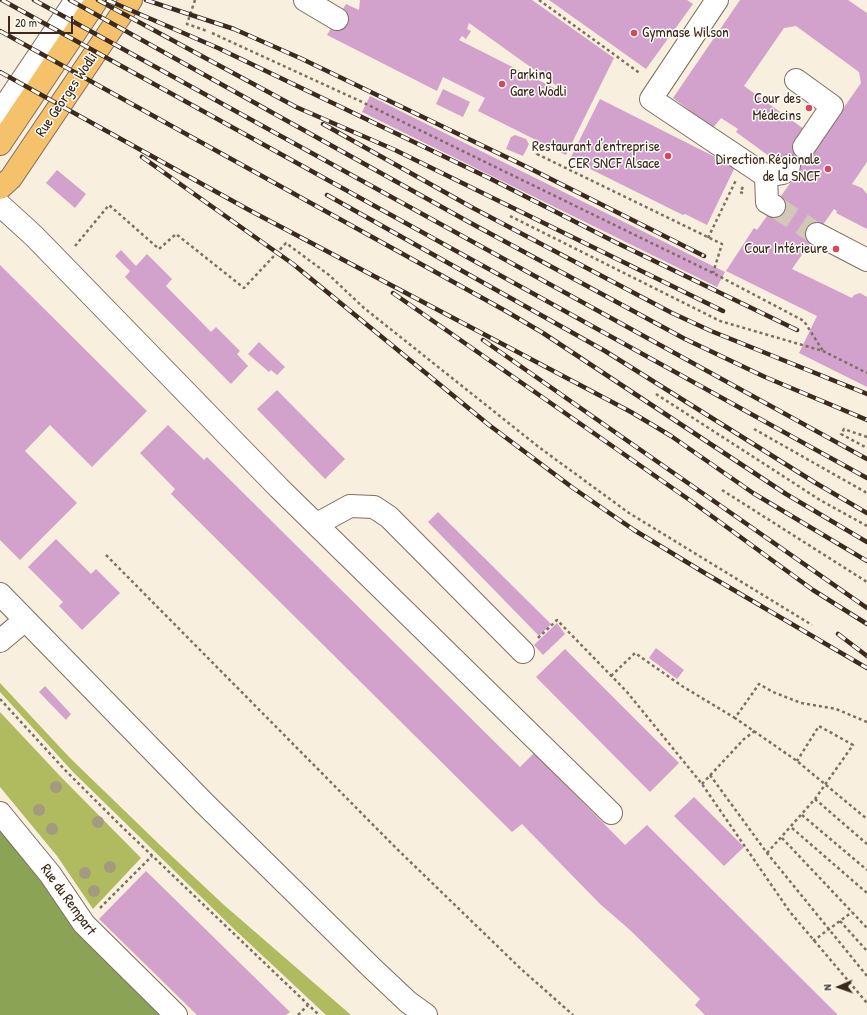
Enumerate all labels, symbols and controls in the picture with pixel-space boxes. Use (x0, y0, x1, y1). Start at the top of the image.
scale bar (10, 8, 75, 34)
text: 20 m (15, 14, 37, 31)
place label: Gymnase Wilson (642, 24, 729, 42)
marker: Gymnase Wilson (629, 28, 639, 38)
street label: Rue Georges Wodli (32, 50, 102, 140)
place label: Parking Gare Wodli (510, 66, 567, 101)
marker: Parking Gare Wodli (497, 79, 507, 89)
place label: Cour des Médecins (753, 90, 801, 125)
marker: Cour des Médecins (804, 103, 814, 113)
place label: Restaurant d'entreprise CER SNCF Alsace (532, 138, 660, 173)
marker: Restaurant d'entreprise CER SNCF Alsace (663, 151, 673, 161)
place label: Direction Régionale de la SNCF (716, 151, 820, 186)
marker: Direction Régionale de la SNCF (823, 164, 833, 174)
place label: Cour Intérieure (744, 240, 828, 258)
marker: Cour Intérieure (831, 244, 841, 254)
street label: Rue du Rempart (36, 861, 100, 939)
north arrow (819, 967, 859, 1007)
text: N (820, 984, 834, 991)

